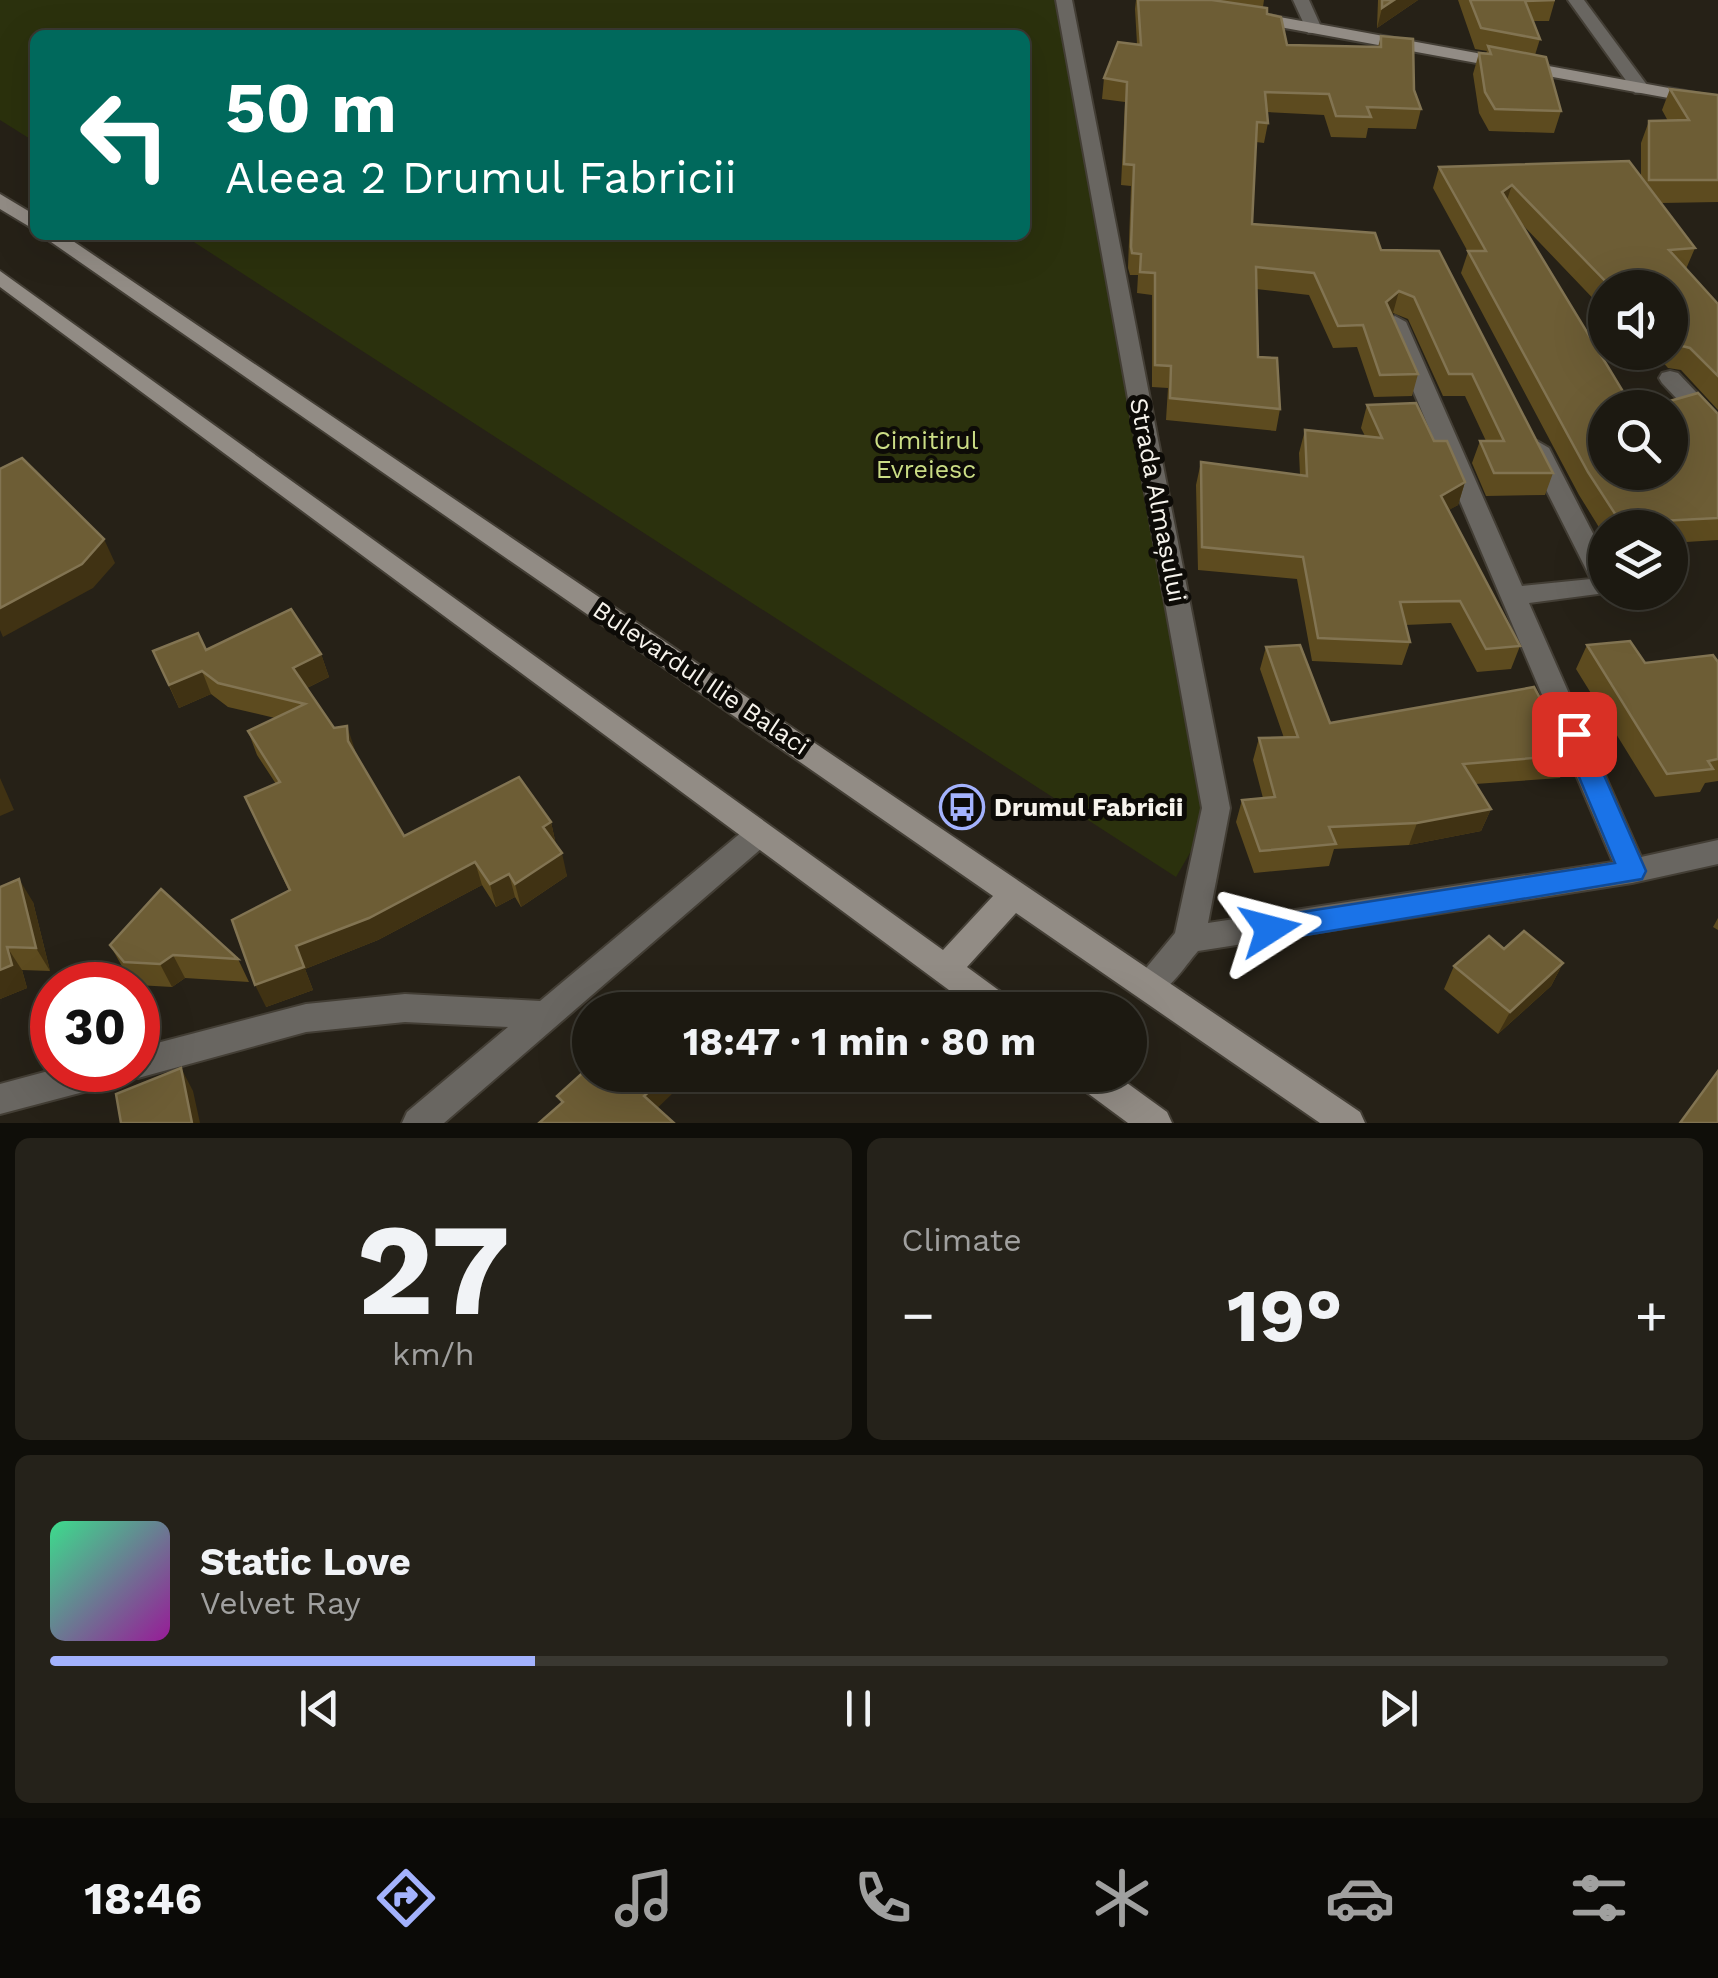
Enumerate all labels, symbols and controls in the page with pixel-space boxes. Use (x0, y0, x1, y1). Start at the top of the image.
text: 50 m (225, 67, 397, 149)
icon: left (60, 70, 190, 200)
text: Aleea 2 Drumul Fabricii (225, 151, 737, 204)
map controls (1588, 270, 1688, 610)
button: sound (1588, 270, 1688, 370)
button: search (1588, 390, 1688, 490)
street label: Strada Almașului (1124, 395, 1192, 605)
park label: Cimitirul Evreiesc (874, 426, 979, 484)
button: layers (1588, 510, 1688, 610)
street label: Bulevardul Ilie Balaci (588, 595, 814, 761)
pin (1532, 692, 1617, 777)
icon: arrive (1547, 707, 1602, 762)
bus stop icon: Drumul Fabricii (939, 784, 985, 830)
place label: Drumul Fabricii (994, 793, 1183, 822)
position arrow (1218, 877, 1322, 981)
speed limit sign: 30 (30, 962, 160, 1092)
text: 18:47 · 1 min · 80 m (683, 1020, 1036, 1064)
text: 27 (356, 1193, 510, 1346)
text: Climate (902, 1221, 1022, 1259)
text: 19° (1227, 1271, 1343, 1359)
text: − (902, 1283, 935, 1347)
text: + (1635, 1283, 1668, 1347)
text: km/h (392, 1335, 474, 1373)
text: Static Love (200, 1540, 411, 1584)
text: Velvet Ray (200, 1584, 361, 1622)
icon: previous (292, 1681, 347, 1736)
icon: pause (831, 1681, 886, 1736)
icon: next (1371, 1681, 1426, 1736)
icon: directions (371, 1863, 441, 1933)
icon: music (609, 1863, 679, 1933)
icon: phone (848, 1863, 918, 1933)
icon: climate (1087, 1863, 1157, 1933)
icon: car (1325, 1863, 1395, 1933)
icon: filters (1564, 1863, 1634, 1933)
text: 18:46 (84, 1872, 202, 1925)

